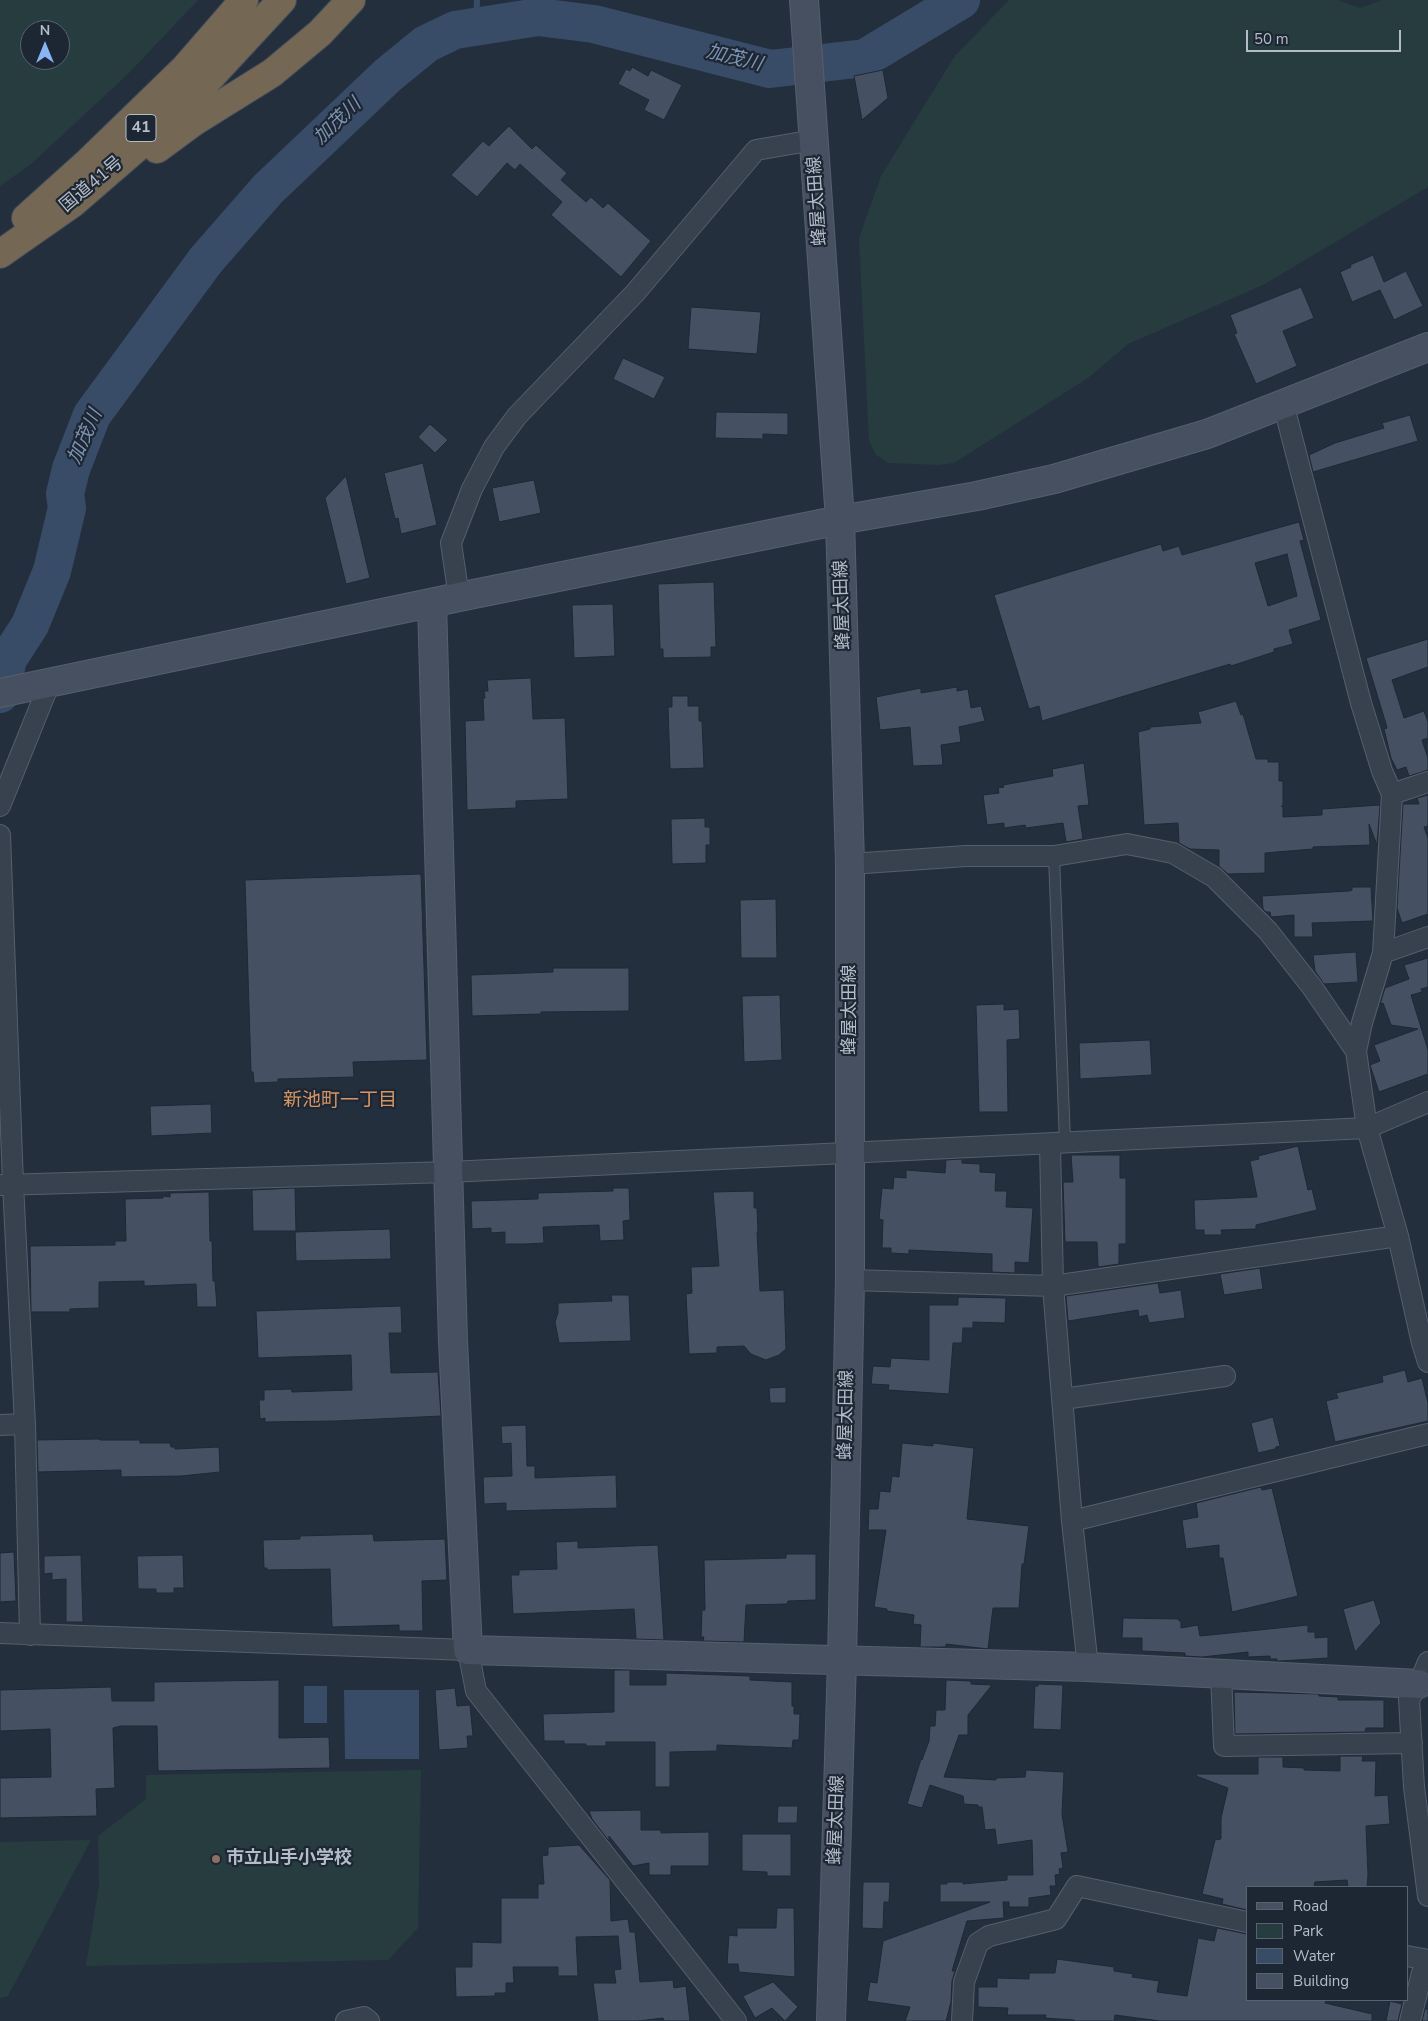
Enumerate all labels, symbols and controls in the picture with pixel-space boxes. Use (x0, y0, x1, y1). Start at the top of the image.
north arrow (20, 20, 70, 70)
scale bar (1248, 20, 1403, 52)
text: N (40, 21, 50, 40)
text: 50 m (1254, 29, 1289, 49)
water label: 加茂川 (704, 41, 764, 77)
water label: 加茂川 (310, 94, 366, 150)
road number: 41 (126, 115, 156, 142)
street label: 国道41号 (56, 152, 128, 218)
street label: 蜂屋太田線 (804, 155, 832, 247)
water label: 加茂川 (64, 406, 108, 468)
street label: 蜂屋太田線 (831, 560, 855, 650)
street label: 蜂屋太田線 (840, 965, 862, 1055)
district label: 新池町一丁目 (283, 1090, 397, 1112)
street label: 蜂屋太田線 (835, 1370, 859, 1460)
street label: 蜂屋太田線 (825, 1775, 849, 1865)
place label: 市立山手小学校 (226, 1848, 352, 1870)
marker: 市立山手小学校 (210, 1853, 222, 1865)
legend (1246, 1886, 1408, 2001)
text: Road (1293, 1896, 1328, 1916)
text: Park (1293, 1921, 1323, 1941)
text: Water (1293, 1946, 1335, 1966)
text: Building (1293, 1971, 1349, 1991)

